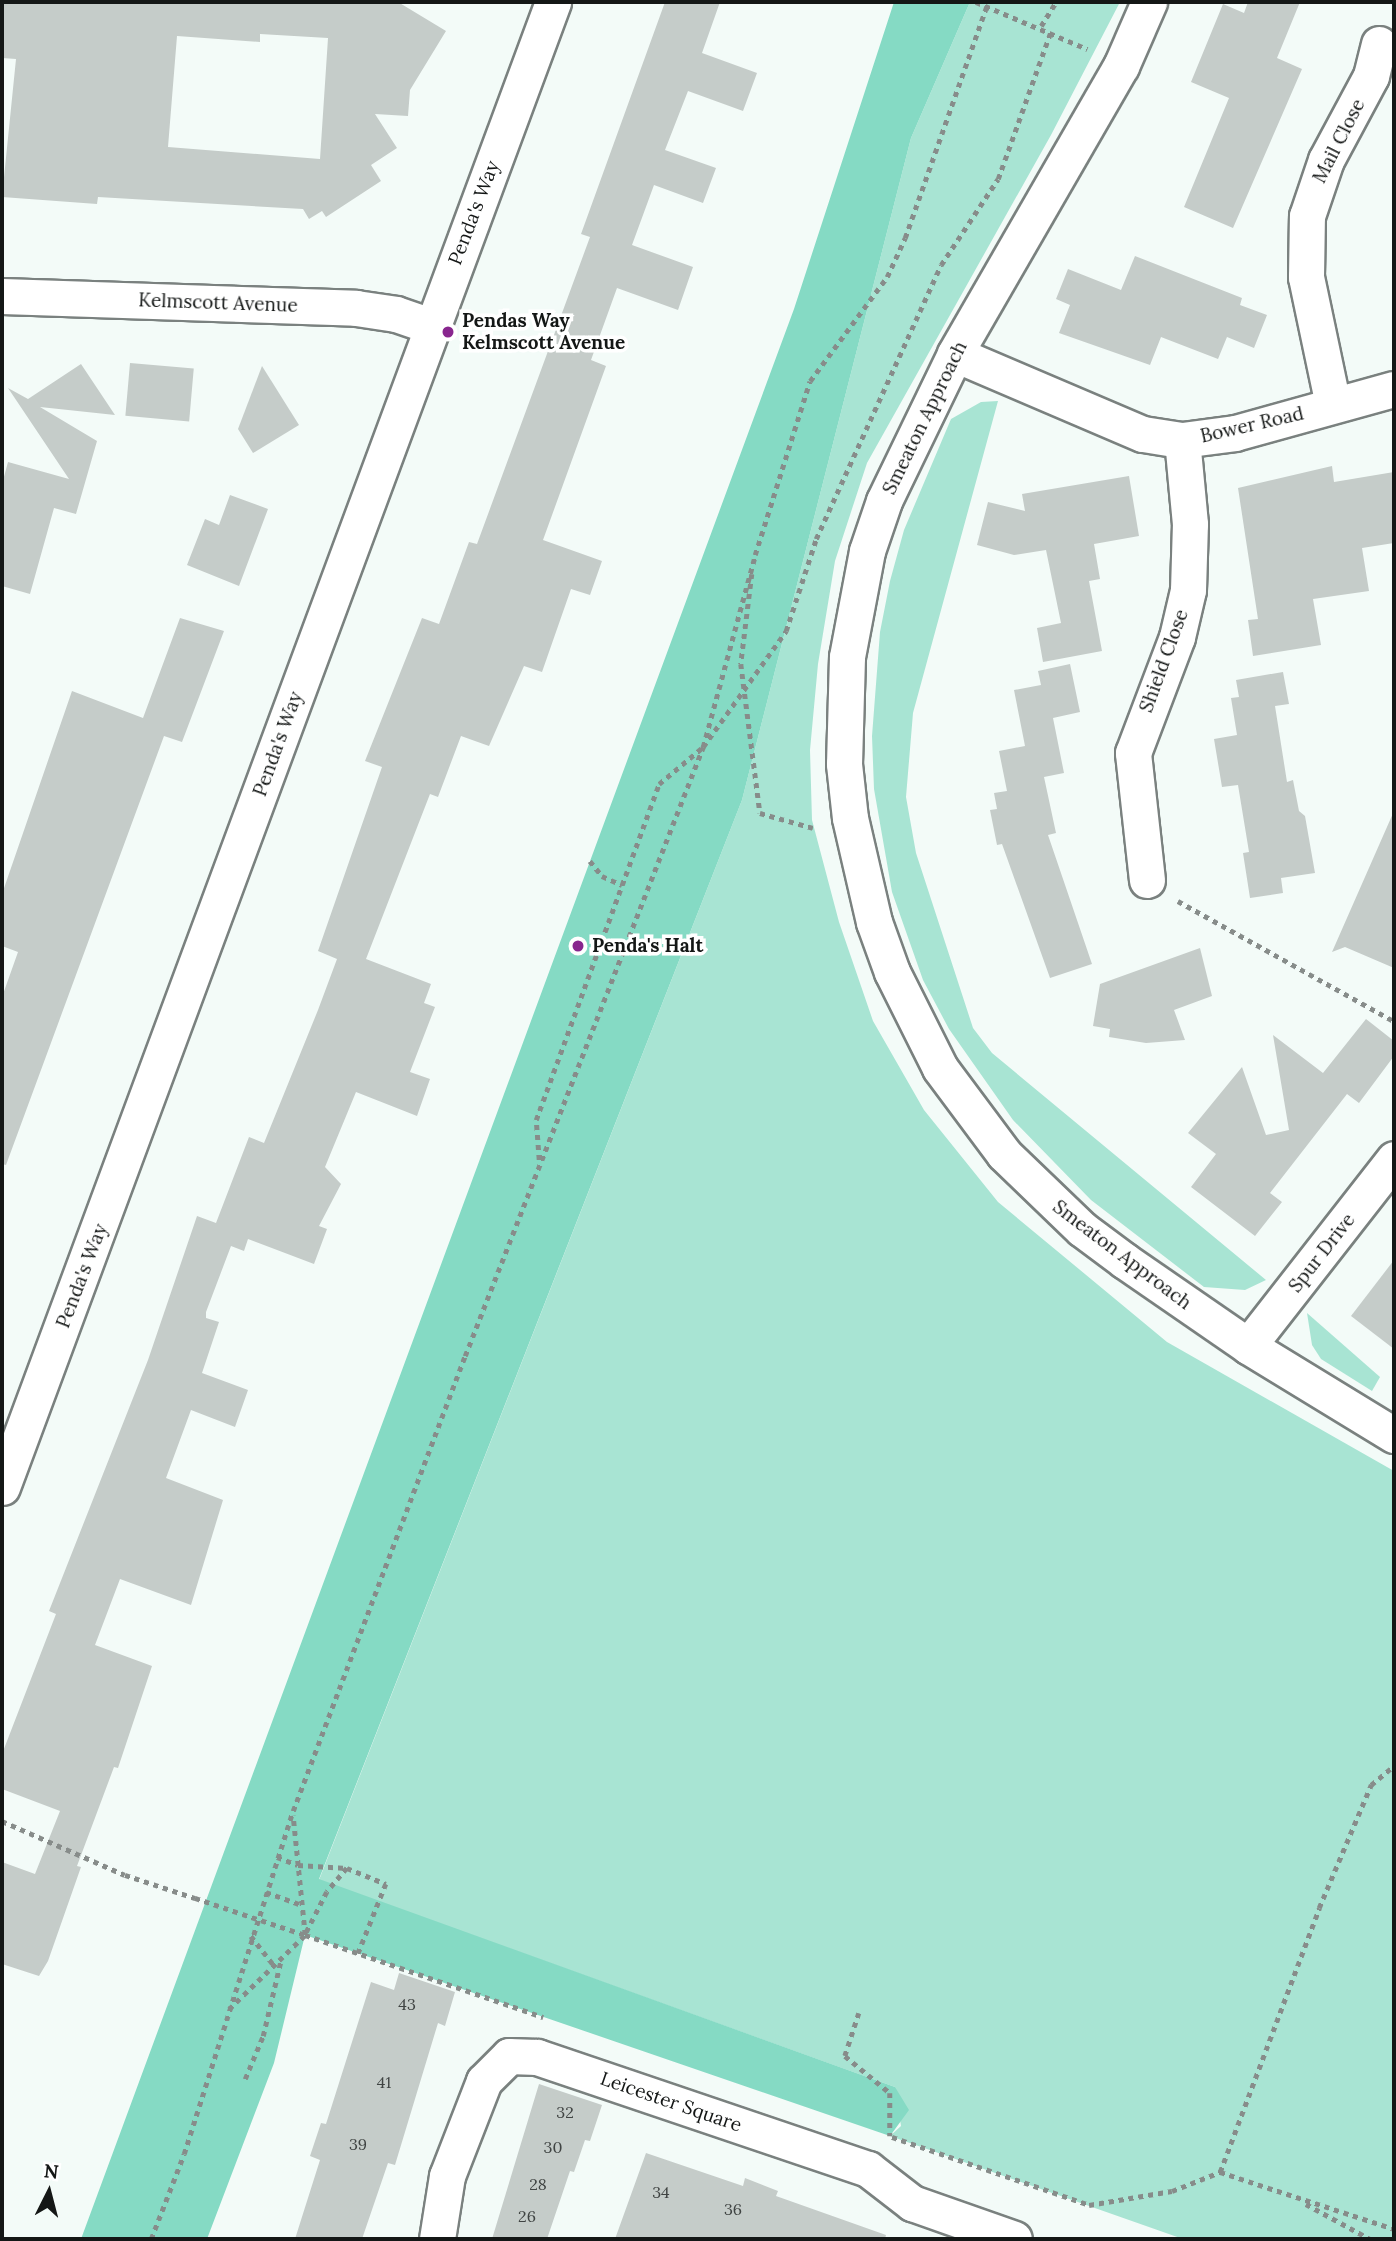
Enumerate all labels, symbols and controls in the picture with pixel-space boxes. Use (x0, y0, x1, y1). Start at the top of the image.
street label: Mail Close (1308, 95, 1370, 187)
street label: Penda's Way (444, 158, 504, 268)
street label: Kelmscott Avenue (138, 289, 298, 317)
place label: Pendas Way Kelmscott Avenue (462, 310, 625, 354)
marker: Pendas Way Kelmscott Avenue (440, 324, 456, 340)
street label: Smeaton Approach (878, 338, 972, 498)
street label: Bower Road (1198, 402, 1306, 448)
street label: Shield Close (1135, 606, 1193, 716)
street label: Penda's Way (249, 689, 307, 799)
place label: Penda's Halt (592, 935, 703, 957)
marker: Penda's Halt (570, 938, 586, 954)
street label: Smeaton Approach (1048, 1195, 1196, 1315)
street label: Spur Drive (1284, 1209, 1360, 1297)
street label: Penda's Way (52, 1221, 112, 1331)
house number: 43 (398, 1994, 416, 2014)
street label: Leicester Square (597, 2067, 745, 2137)
house number: 41 (377, 2072, 391, 2092)
house number: 32 (556, 2102, 574, 2122)
house number: 39 (349, 2134, 367, 2154)
house number: 30 (544, 2137, 562, 2157)
north arrow (14, 2157, 84, 2227)
text: N (43, 2158, 60, 2184)
house number: 28 (529, 2174, 547, 2194)
house number: 34 (652, 2182, 670, 2202)
house number: 36 (724, 2199, 742, 2219)
house number: 26 (518, 2206, 536, 2226)

